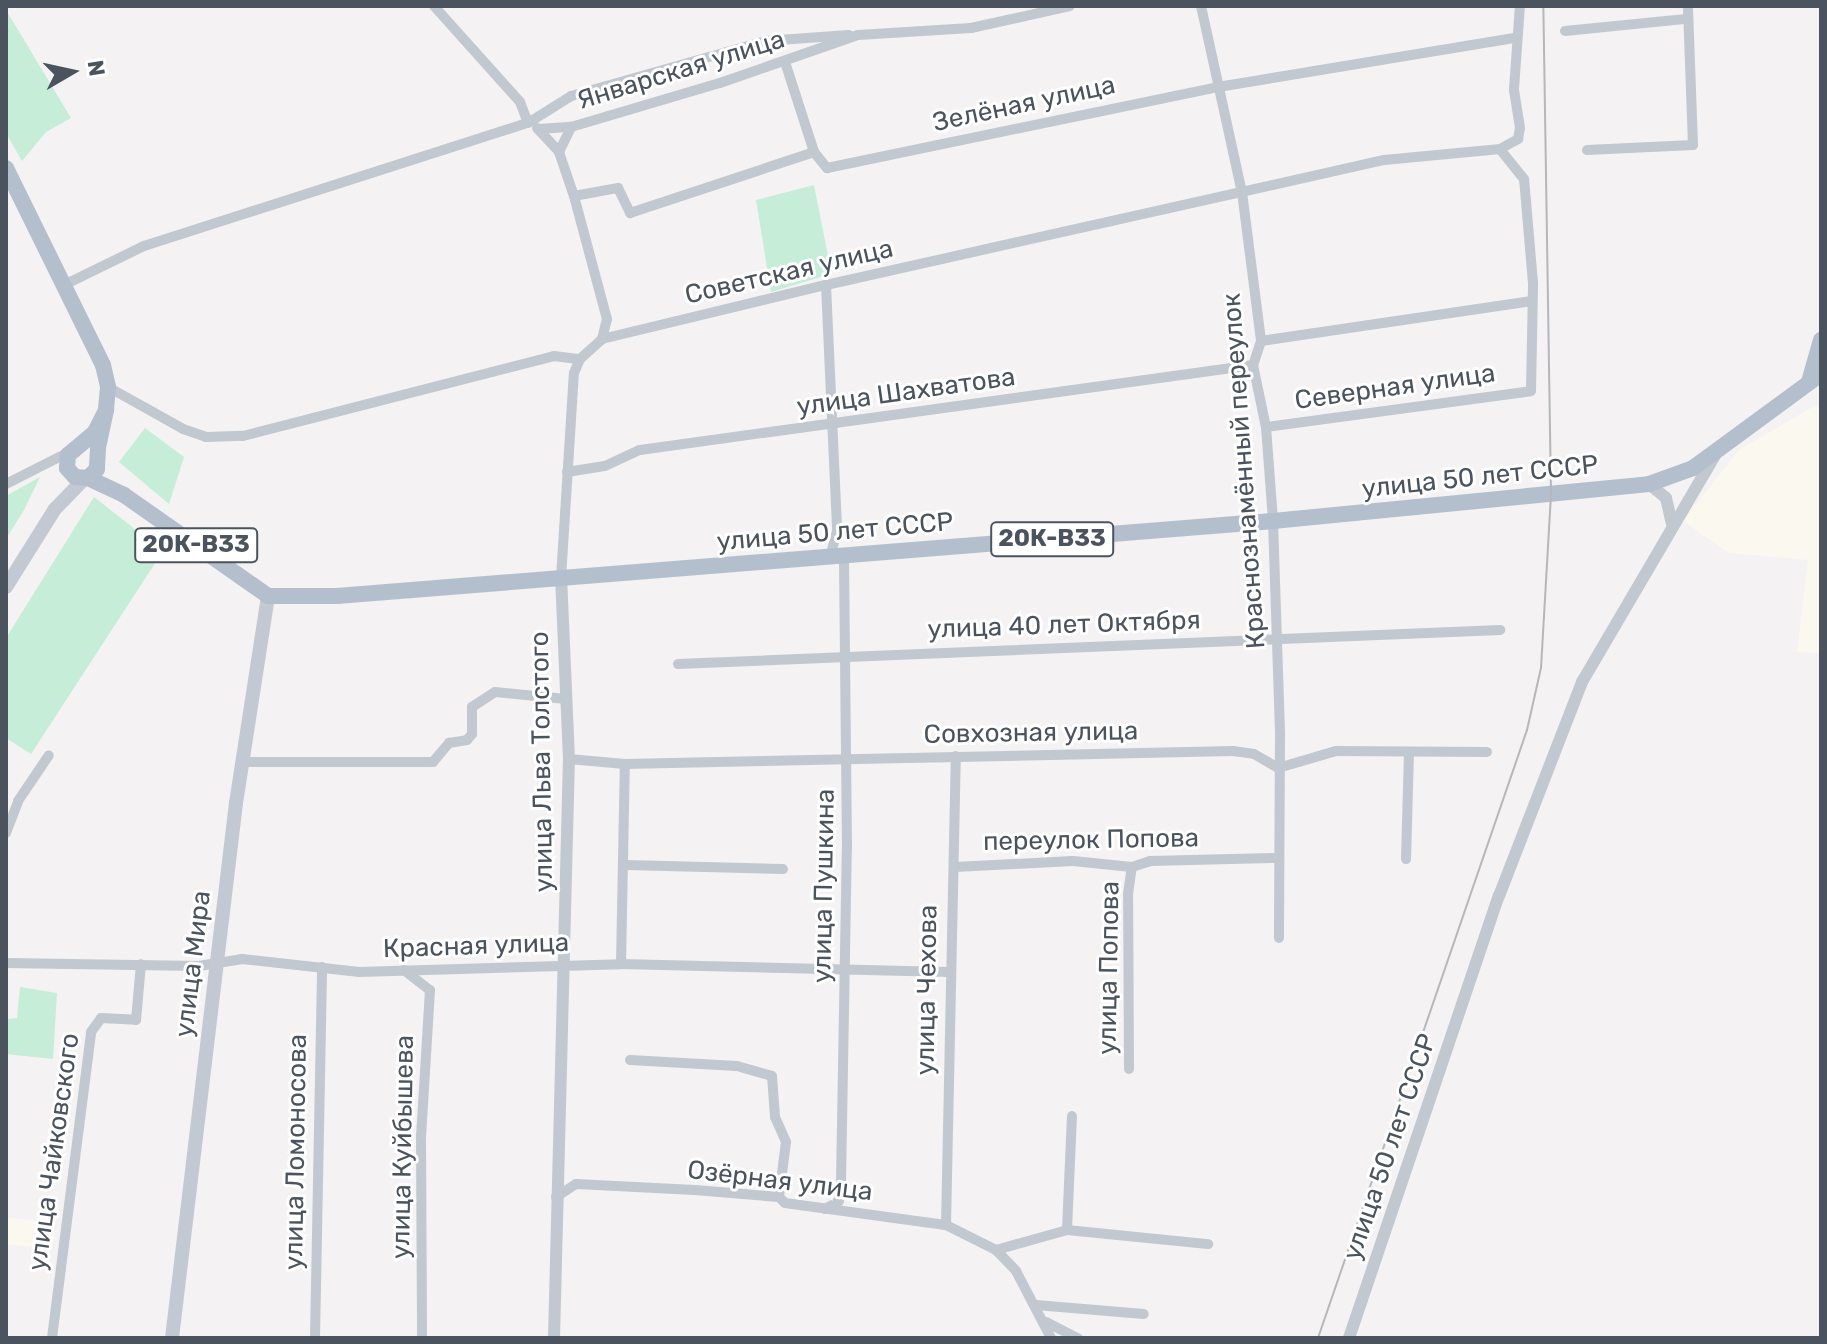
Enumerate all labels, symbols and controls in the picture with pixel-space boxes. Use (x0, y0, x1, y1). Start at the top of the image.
street label: Январская улица (573, 24, 789, 116)
north arrow (32, 32, 112, 112)
text: N (82, 58, 111, 78)
street label: Зелёная улица (930, 69, 1118, 139)
street label: Советская улица (682, 233, 896, 311)
street label: Краснознамённый переулок (1216, 292, 1272, 650)
street label: Северная улица (1293, 357, 1497, 417)
street label: улица Шахватова (795, 361, 1017, 423)
street label: улица 50 лет СССР (1360, 449, 1600, 505)
street label: улица 50 лет СССР (715, 506, 955, 558)
road number: 20К-В33 (990, 519, 1114, 559)
road number: 20К-В33 (134, 525, 258, 565)
street label: улица 40 лет Октября (927, 605, 1201, 645)
street label: улица Льва Толстого (524, 631, 560, 893)
street label: Совхозная улица (923, 716, 1139, 750)
street label: улица Пушкина (807, 789, 841, 983)
street label: переулок Попова (983, 823, 1199, 857)
street label: улица Попова (1092, 881, 1126, 1055)
street label: улица Мира (169, 889, 217, 1039)
street label: улица Чехова (910, 904, 944, 1076)
street label: Красная улица (382, 927, 570, 965)
street label: улица 50 лет СССР (1337, 1030, 1443, 1264)
street label: улица Чайковского (22, 1031, 86, 1273)
street label: улица Ломоносова (278, 1034, 314, 1270)
street label: улица Куйбышева (385, 1035, 421, 1259)
street label: Озёрная улица (686, 1154, 874, 1208)

